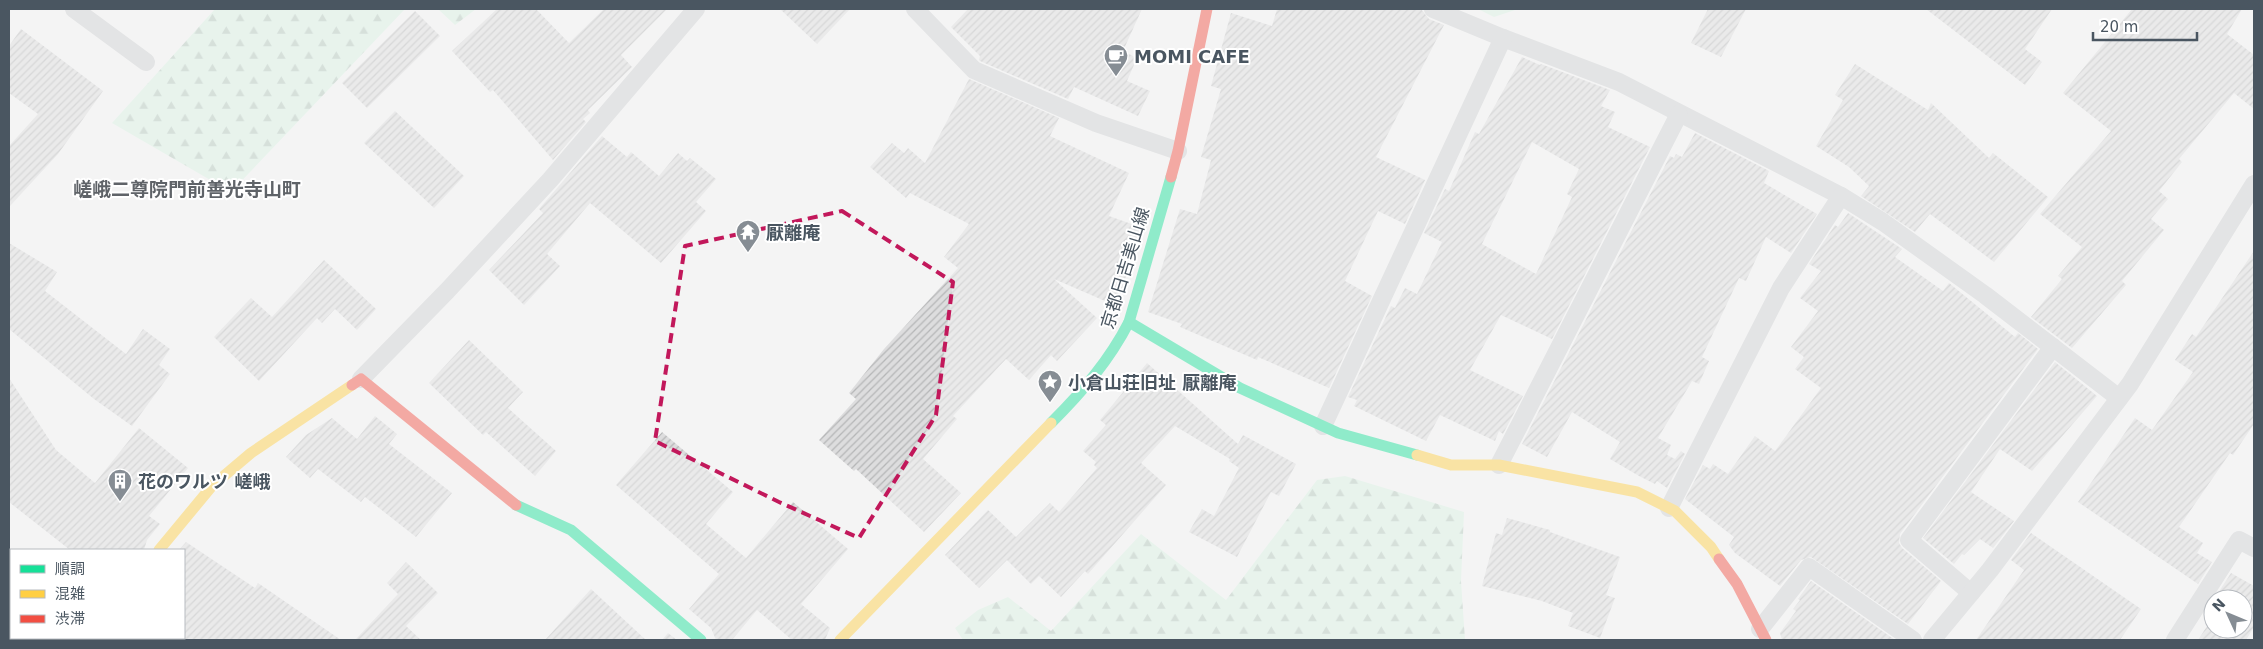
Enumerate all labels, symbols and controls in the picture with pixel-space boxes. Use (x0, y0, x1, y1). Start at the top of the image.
scale bar (2093, 10, 2197, 42)
text: 20 m (2100, 18, 2138, 36)
cafe icon: MOMI CAFE (1103, 43, 1129, 77)
place label: MOMI CAFE (1134, 46, 1250, 67)
district label: 嵯峨二尊院門前善光寺山町 (73, 178, 301, 200)
street label: 京都日吉美山線 (1097, 205, 1153, 331)
temple icon: 厭離庵 (735, 219, 761, 253)
place label: 厭離庵 (766, 222, 820, 243)
place icon: 小倉山荘旧址 厭離庵 (1037, 369, 1063, 403)
place label: 小倉山荘旧址 厭離庵 (1068, 372, 1236, 393)
building icon: 花のワルツ 嵯峨 (107, 468, 133, 502)
place label: 花のワルツ 嵯峨 (138, 471, 270, 492)
legend (10, 549, 185, 639)
text: 順調 (55, 560, 85, 578)
text: 混雑 (55, 585, 85, 603)
north arrow (2203, 589, 2253, 639)
text: N (2209, 595, 2228, 615)
text: 渋滞 (55, 610, 85, 628)

